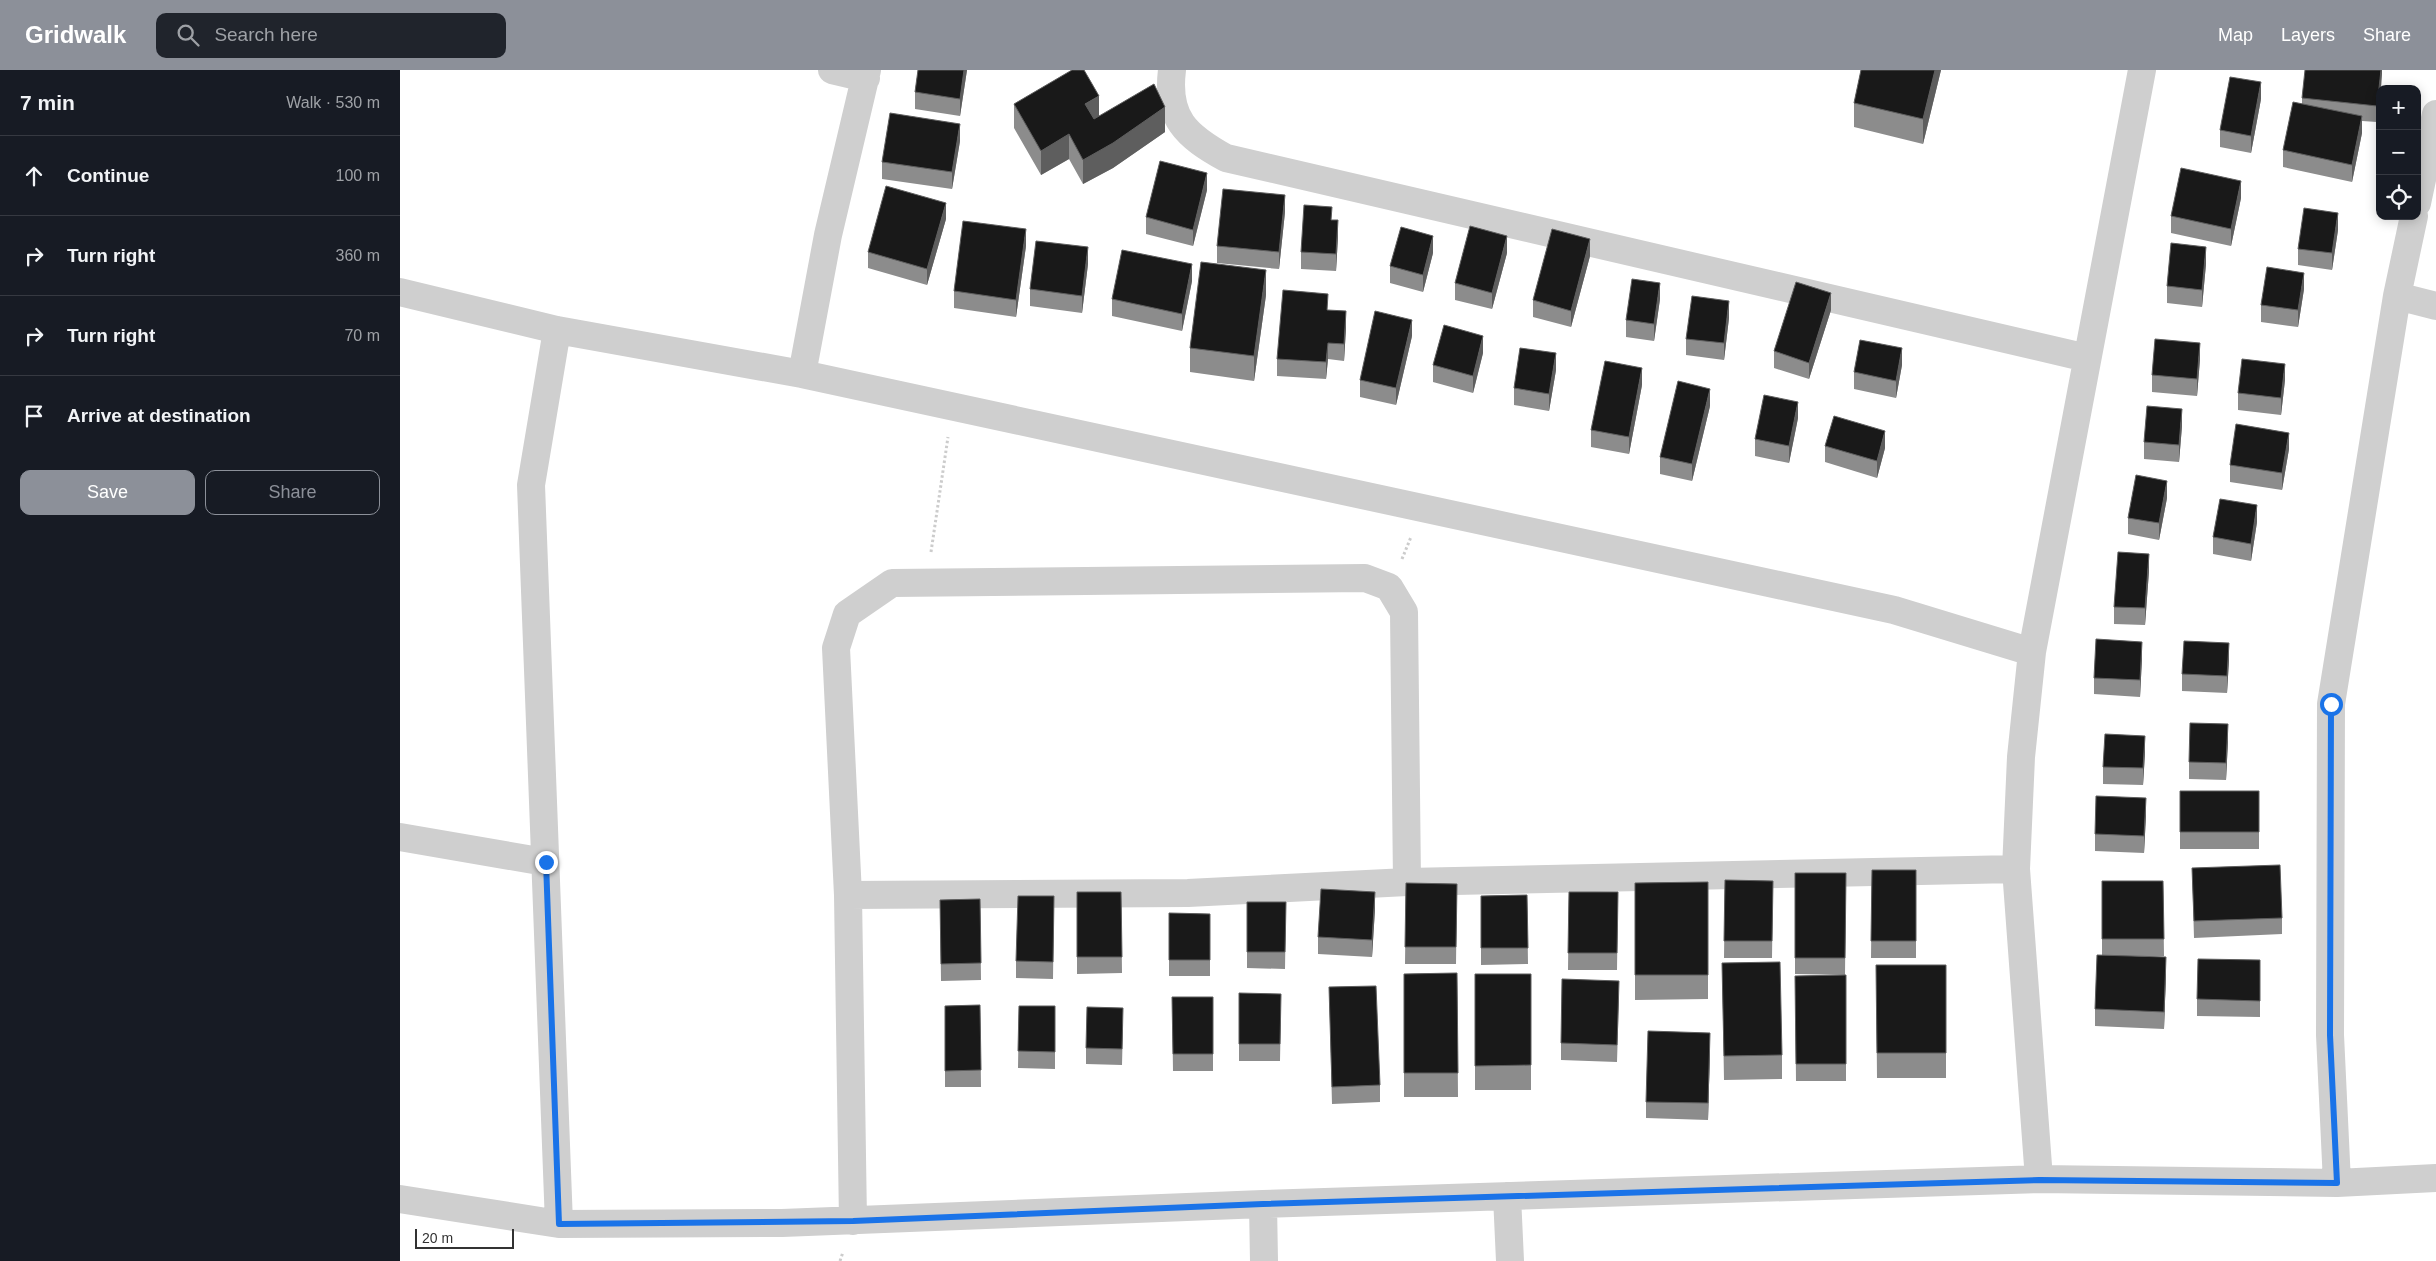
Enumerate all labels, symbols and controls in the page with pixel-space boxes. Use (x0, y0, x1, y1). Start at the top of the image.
search box (156, 13, 506, 58)
text: Gridwalk (25, 21, 126, 48)
icon: search (174, 21, 202, 49)
text: Search here (214, 24, 318, 45)
text: Map (2218, 25, 2253, 45)
text: Layers (2281, 25, 2335, 45)
text: Share (2363, 25, 2411, 45)
map controls (2376, 85, 2421, 220)
button: + (2376, 85, 2421, 130)
text: 7 min (20, 91, 75, 114)
text: Walk · 530 m (286, 94, 380, 111)
button: − (2376, 130, 2421, 175)
icon: ahead (20, 162, 48, 190)
text: Continue (67, 165, 149, 186)
text: 100 m (336, 167, 380, 184)
button: locate (2376, 175, 2421, 220)
icon: right (20, 242, 48, 270)
text: Turn right (67, 245, 155, 266)
text: 360 m (336, 247, 380, 264)
icon: right (20, 322, 48, 350)
text: Turn right (67, 325, 155, 346)
text: 70 m (344, 327, 380, 344)
icon: arrive (20, 402, 48, 430)
text: Arrive at destination (67, 405, 251, 426)
button: Save (20, 470, 195, 515)
button: Share (205, 470, 380, 515)
route start (2320, 693, 2343, 716)
route end (535, 851, 558, 874)
scale bar (415, 1226, 514, 1249)
text: 20 m (422, 1230, 453, 1246)

